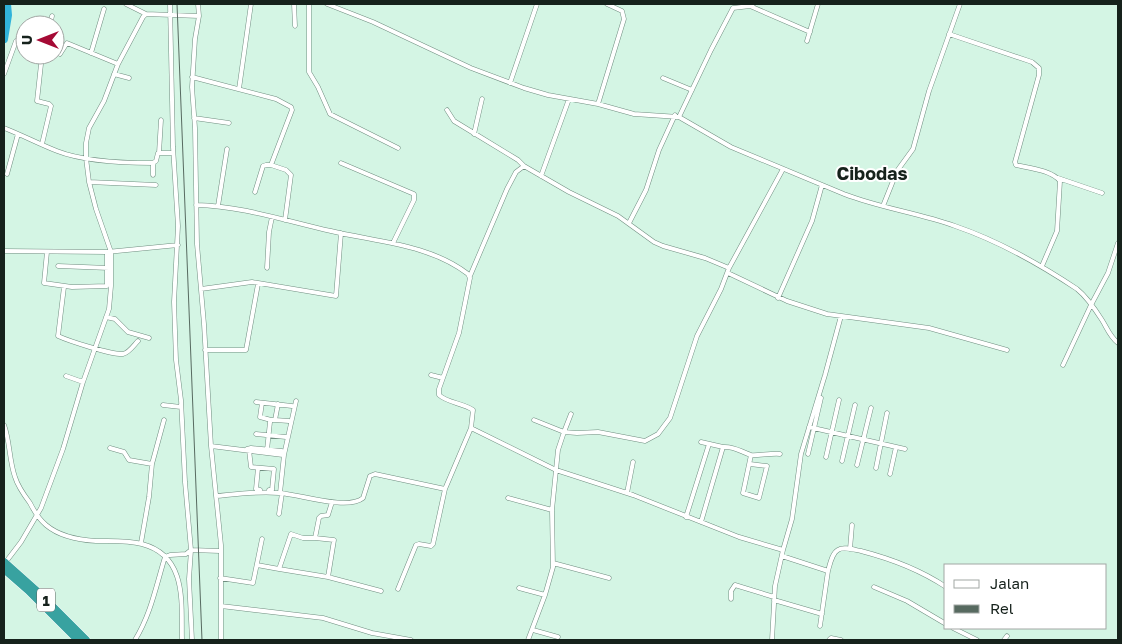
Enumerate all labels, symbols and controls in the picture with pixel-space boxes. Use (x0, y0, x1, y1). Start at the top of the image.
north arrow (15, 15, 65, 65)
text: U (18, 35, 35, 45)
district label: Cibodas (836, 162, 908, 184)
legend (944, 564, 1107, 629)
text: Jalan (990, 574, 1029, 592)
road number: 1 (37, 588, 55, 612)
text: Rel (990, 599, 1014, 617)

